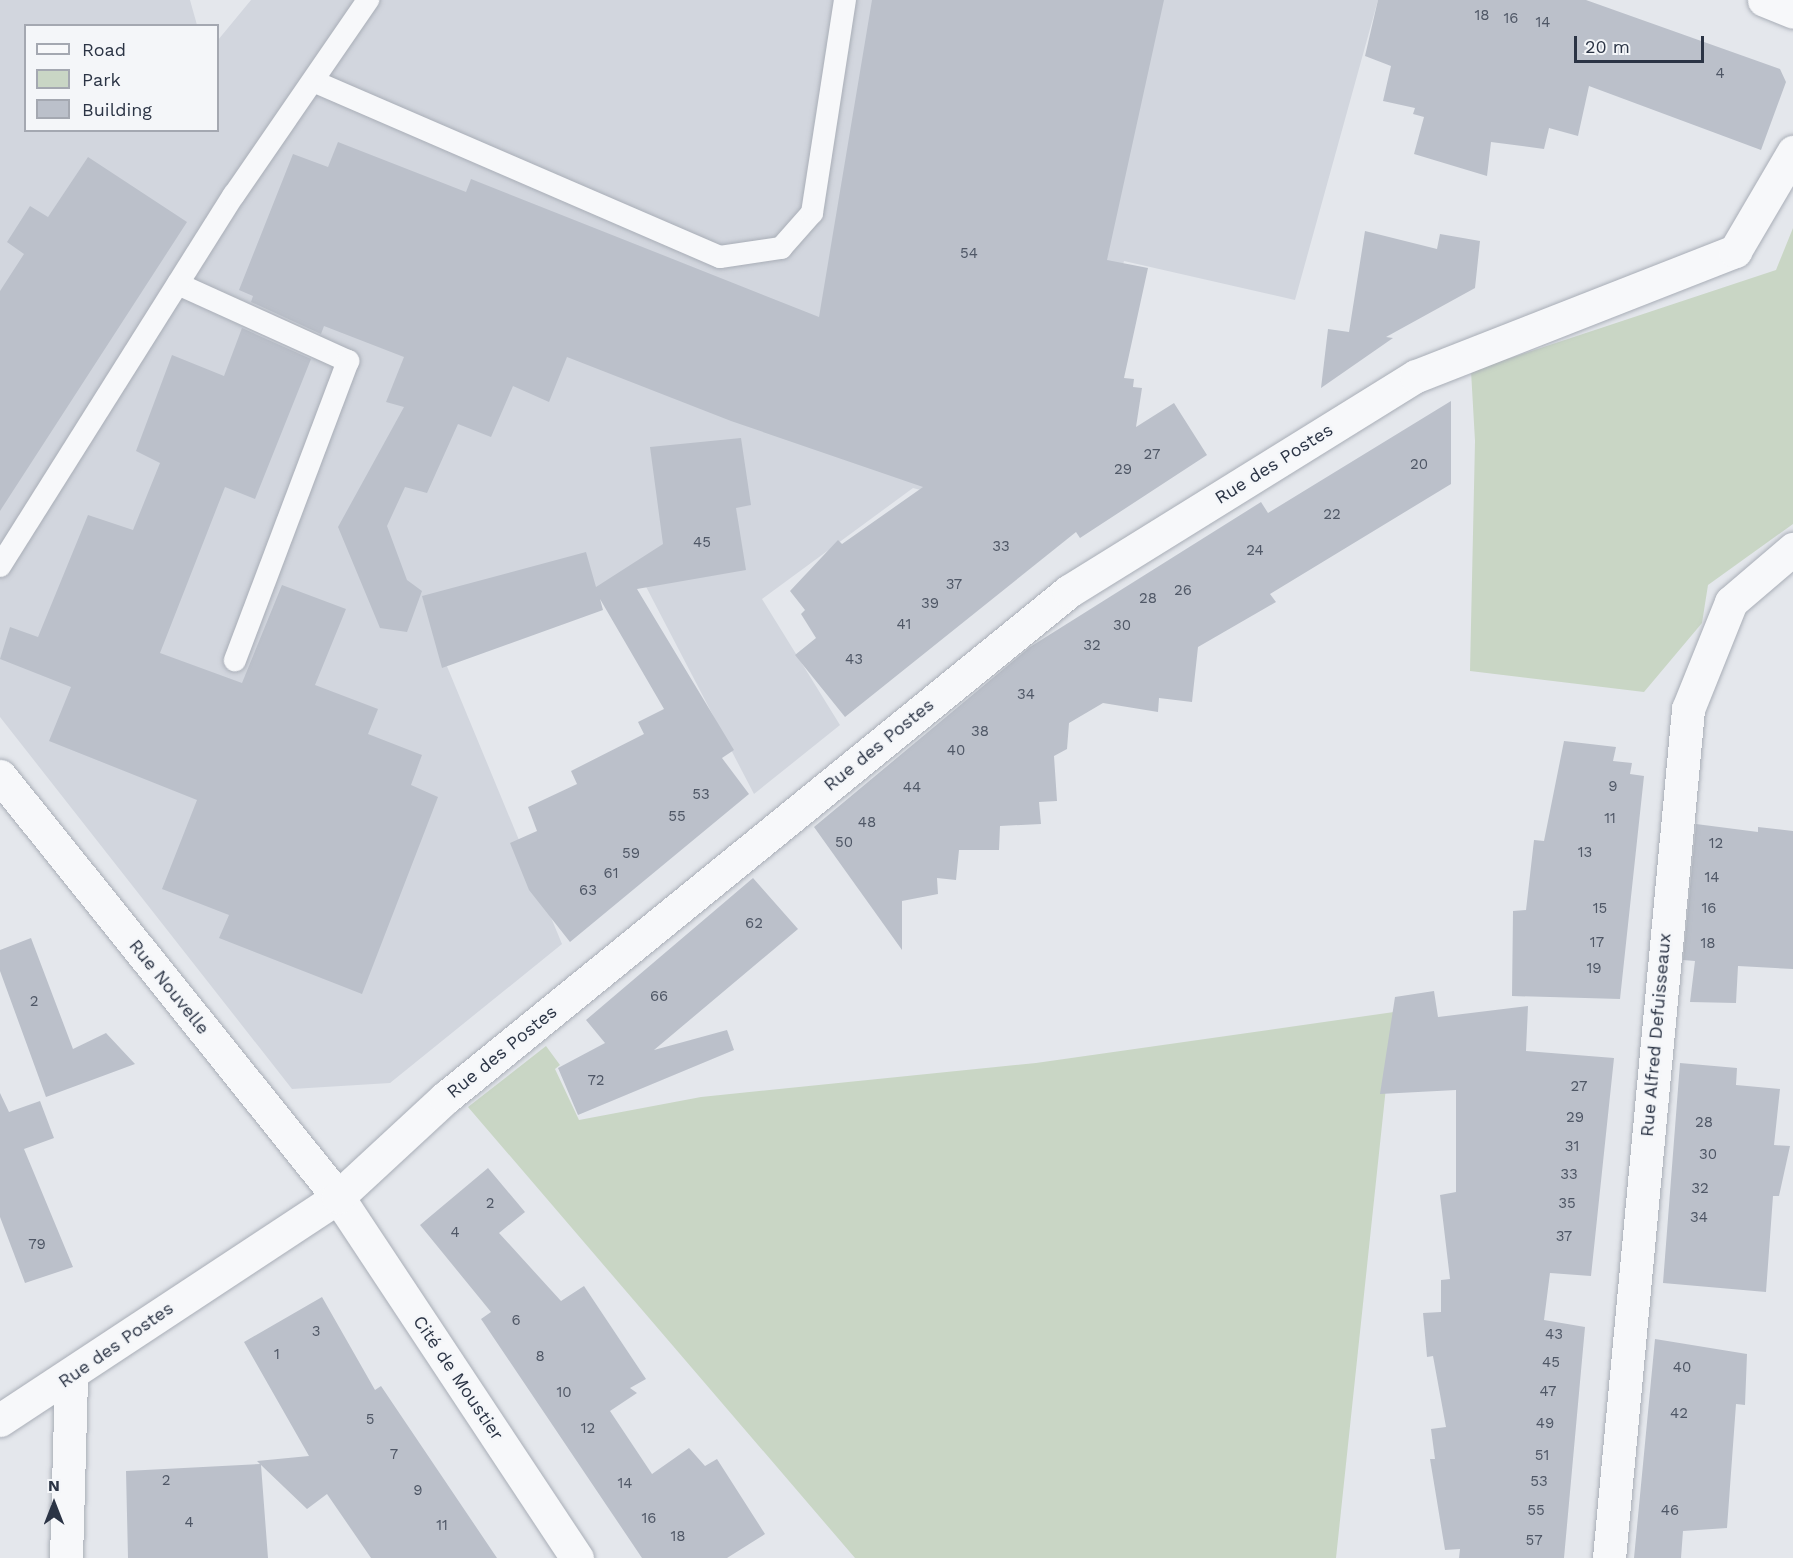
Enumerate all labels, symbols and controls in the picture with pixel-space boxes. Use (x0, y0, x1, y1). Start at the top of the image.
house number: 18 (1474, 7, 1490, 25)
house number: 16 (1504, 10, 1518, 28)
house number: 14 (1535, 14, 1551, 32)
legend (24, 24, 219, 132)
scale bar (1577, 24, 1708, 62)
text: 20 m (1585, 36, 1630, 57)
text: Road (82, 39, 126, 60)
house number: 4 (1715, 65, 1725, 83)
text: Park (82, 69, 121, 90)
text: Building (82, 99, 152, 120)
house number: 54 (960, 245, 978, 263)
street label: Rue des Postes (1211, 419, 1337, 509)
house number: 27 (1144, 446, 1160, 464)
house number: 20 (1410, 456, 1428, 474)
house number: 29 (1114, 461, 1132, 479)
house number: 22 (1323, 506, 1341, 524)
house number: 45 (693, 534, 711, 552)
house number: 33 (992, 538, 1010, 556)
house number: 24 (1246, 542, 1264, 560)
house number: 37 (946, 576, 962, 594)
house number: 26 (1174, 582, 1192, 600)
house number: 28 (1139, 590, 1157, 608)
house number: 39 (921, 595, 939, 613)
house number: 41 (897, 616, 911, 634)
house number: 30 (1113, 617, 1131, 635)
house number: 32 (1083, 637, 1101, 655)
house number: 43 (845, 651, 863, 669)
house number: 34 (1017, 686, 1035, 704)
street label: Rue des Postes (820, 694, 938, 796)
house number: 38 (971, 723, 989, 741)
house number: 40 (947, 742, 965, 760)
house number: 9 (1608, 778, 1618, 796)
house number: 44 (903, 779, 921, 797)
house number: 53 (692, 786, 710, 804)
house number: 55 (668, 808, 686, 826)
house number: 11 (1604, 810, 1616, 828)
house number: 48 (858, 814, 876, 832)
house number: 50 (835, 834, 853, 852)
house number: 12 (1709, 835, 1723, 853)
house number: 13 (1578, 844, 1592, 862)
house number: 59 (622, 845, 640, 863)
house number: 61 (604, 865, 618, 883)
house number: 14 (1704, 869, 1720, 887)
house number: 63 (579, 882, 597, 900)
house number: 15 (1593, 900, 1607, 918)
house number: 16 (1702, 900, 1716, 918)
house number: 62 (745, 915, 763, 933)
street label: Rue Alfred Defuisseaux (1636, 932, 1676, 1138)
house number: 17 (1590, 934, 1604, 952)
street label: Rue Nouvelle (124, 935, 214, 1039)
house number: 18 (1700, 935, 1716, 953)
house number: 19 (1586, 960, 1602, 978)
house number: 66 (650, 988, 668, 1006)
house number: 2 (30, 993, 38, 1011)
street label: Rue des Postes (443, 1001, 561, 1103)
house number: 72 (587, 1072, 605, 1090)
house number: 27 (1571, 1078, 1587, 1096)
house number: 29 (1566, 1109, 1584, 1127)
house number: 28 (1695, 1114, 1713, 1132)
house number: 31 (1565, 1138, 1579, 1156)
house number: 30 (1699, 1146, 1717, 1164)
house number: 33 (1560, 1166, 1578, 1184)
house number: 32 (1691, 1180, 1709, 1198)
house number: 2 (486, 1195, 494, 1213)
house number: 35 (1558, 1195, 1576, 1213)
house number: 34 (1690, 1209, 1708, 1227)
house number: 4 (450, 1224, 460, 1242)
house number: 37 (1556, 1228, 1572, 1246)
house number: 79 (28, 1236, 46, 1254)
street label: Rue des Postes (54, 1297, 178, 1393)
street label: Cité de Moustier (408, 1312, 508, 1444)
house number: 6 (511, 1312, 521, 1330)
house number: 3 (312, 1323, 320, 1341)
house number: 43 (1545, 1326, 1563, 1344)
house number: 1 (274, 1346, 280, 1364)
house number: 8 (535, 1348, 545, 1366)
house number: 45 (1542, 1354, 1560, 1372)
house number: 40 (1673, 1359, 1691, 1377)
house number: 47 (1540, 1383, 1556, 1401)
house number: 10 (556, 1384, 572, 1402)
house number: 42 (1670, 1405, 1688, 1423)
house number: 5 (366, 1411, 374, 1429)
house number: 49 (1536, 1415, 1554, 1433)
house number: 12 (581, 1420, 595, 1438)
house number: 7 (390, 1446, 398, 1464)
house number: 51 (1535, 1447, 1549, 1465)
house number: 2 (162, 1472, 170, 1490)
house number: 53 (1530, 1473, 1548, 1491)
north arrow (24, 1474, 84, 1534)
house number: 14 (617, 1475, 633, 1493)
text: N (48, 1476, 60, 1495)
house number: 9 (413, 1482, 423, 1500)
house number: 55 (1527, 1502, 1545, 1520)
house number: 46 (1661, 1502, 1679, 1520)
house number: 16 (642, 1510, 656, 1528)
house number: 4 (184, 1514, 194, 1532)
house number: 11 (436, 1517, 448, 1535)
house number: 18 (670, 1528, 686, 1546)
house number: 57 (1525, 1532, 1543, 1550)

